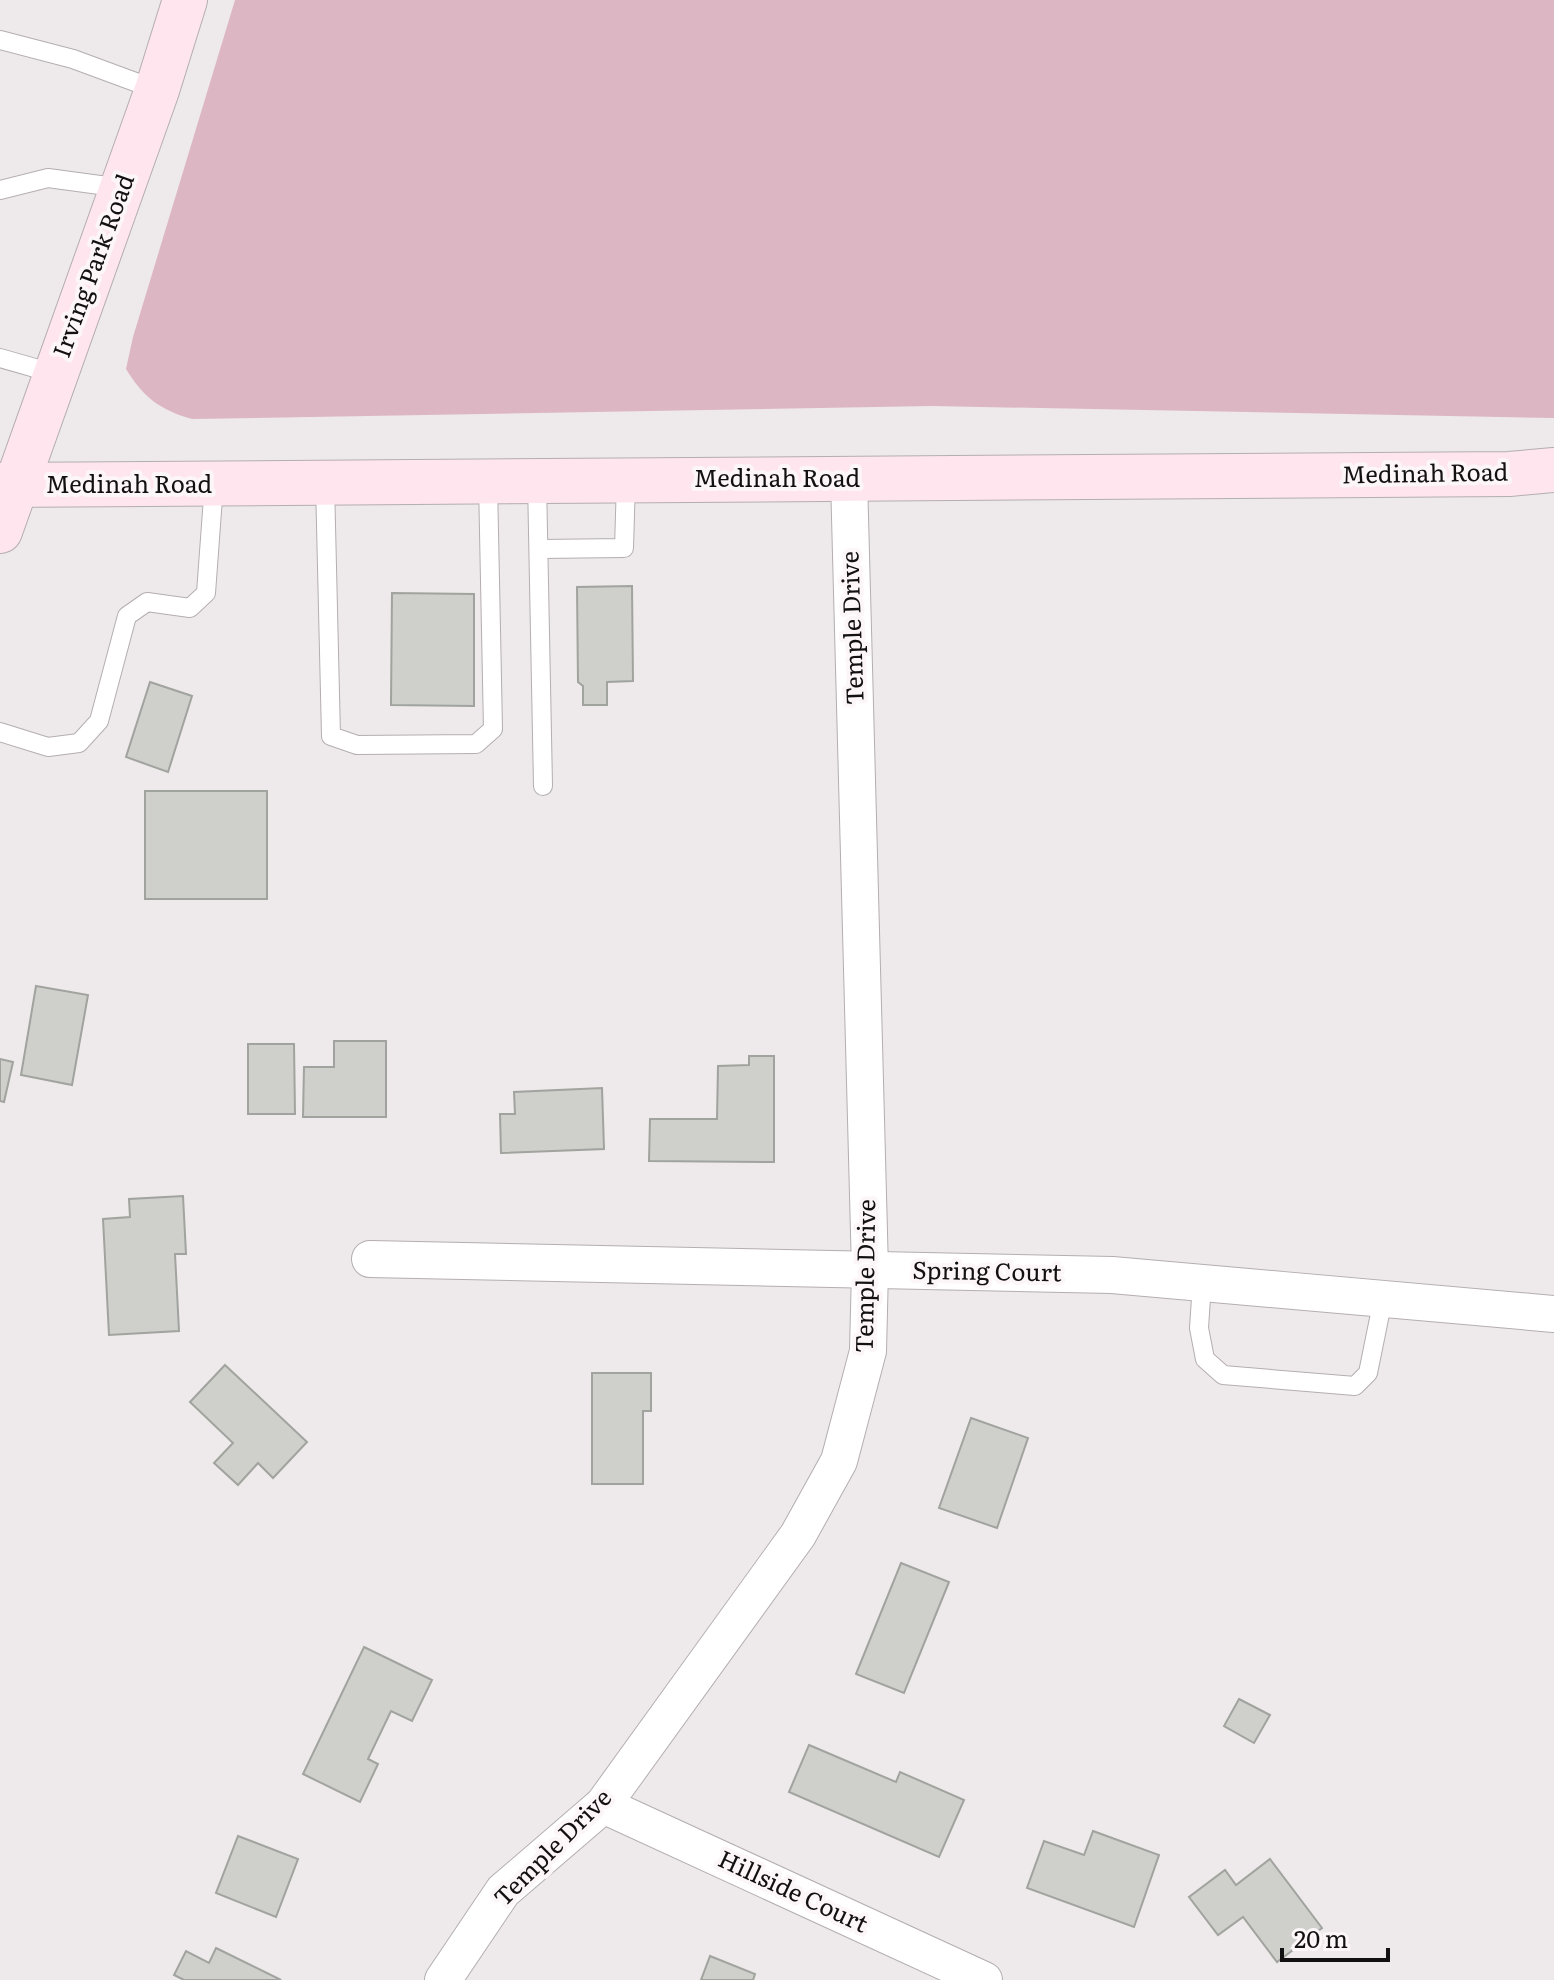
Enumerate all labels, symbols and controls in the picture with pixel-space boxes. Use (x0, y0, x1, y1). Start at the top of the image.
street label: Irving Park Road (42, 168, 141, 362)
street label: Medinah Road (1341, 453, 1509, 490)
street label: Medinah Road (694, 459, 861, 494)
street label: Medinah Road (46, 465, 213, 500)
street label: Temple Drive (830, 551, 871, 706)
street label: Temple Drive (845, 1199, 882, 1353)
street label: Spring Court (912, 1251, 1062, 1288)
street label: Temple Drive (484, 1779, 618, 1913)
street label: Hillside Court (713, 1840, 875, 1940)
scale bar (1282, 1912, 1388, 1962)
text: 20 m (1294, 1920, 1348, 1955)

